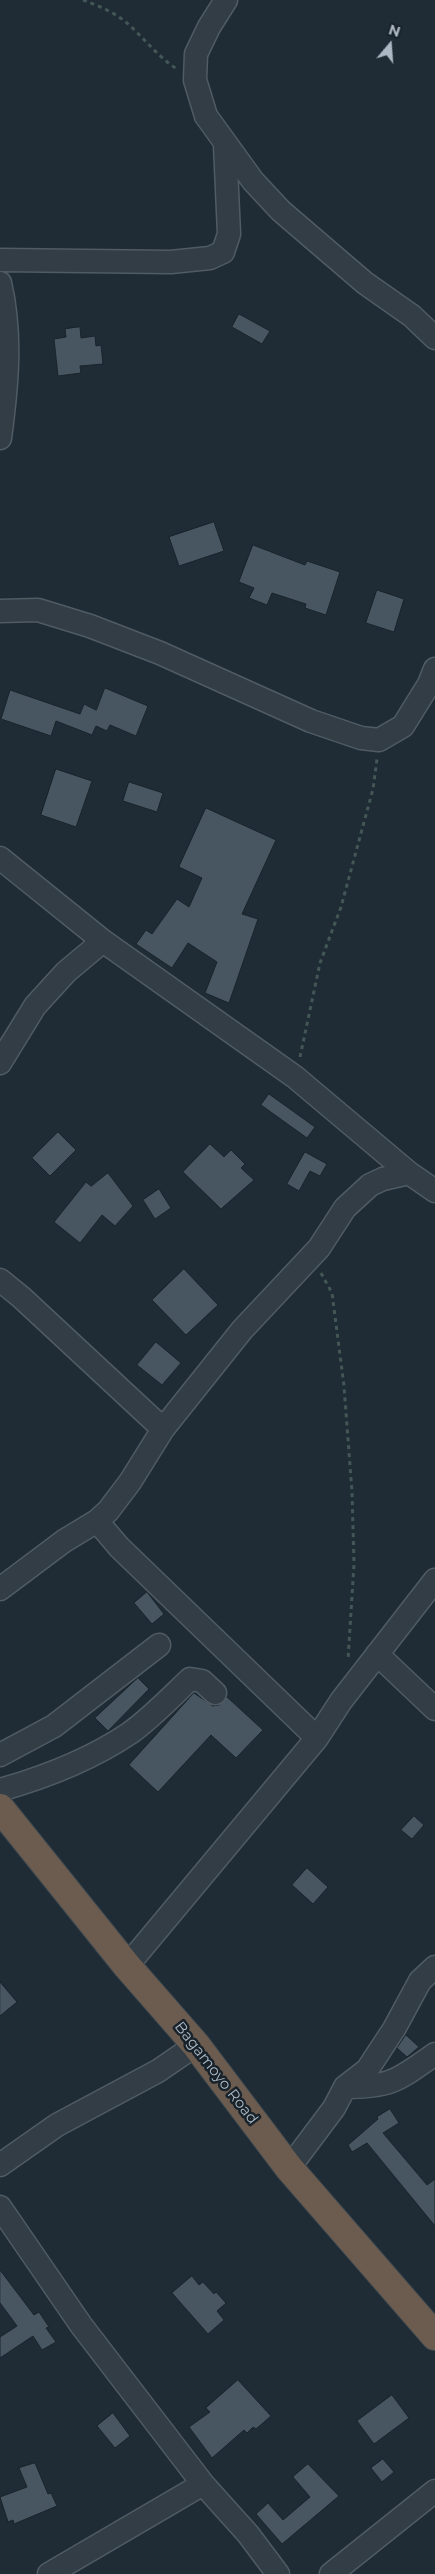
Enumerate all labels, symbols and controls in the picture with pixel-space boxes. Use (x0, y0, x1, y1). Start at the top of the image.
north arrow (365, 20, 415, 70)
text: N (386, 20, 403, 41)
street label: Bagamoyo Road (170, 2018, 262, 2128)

